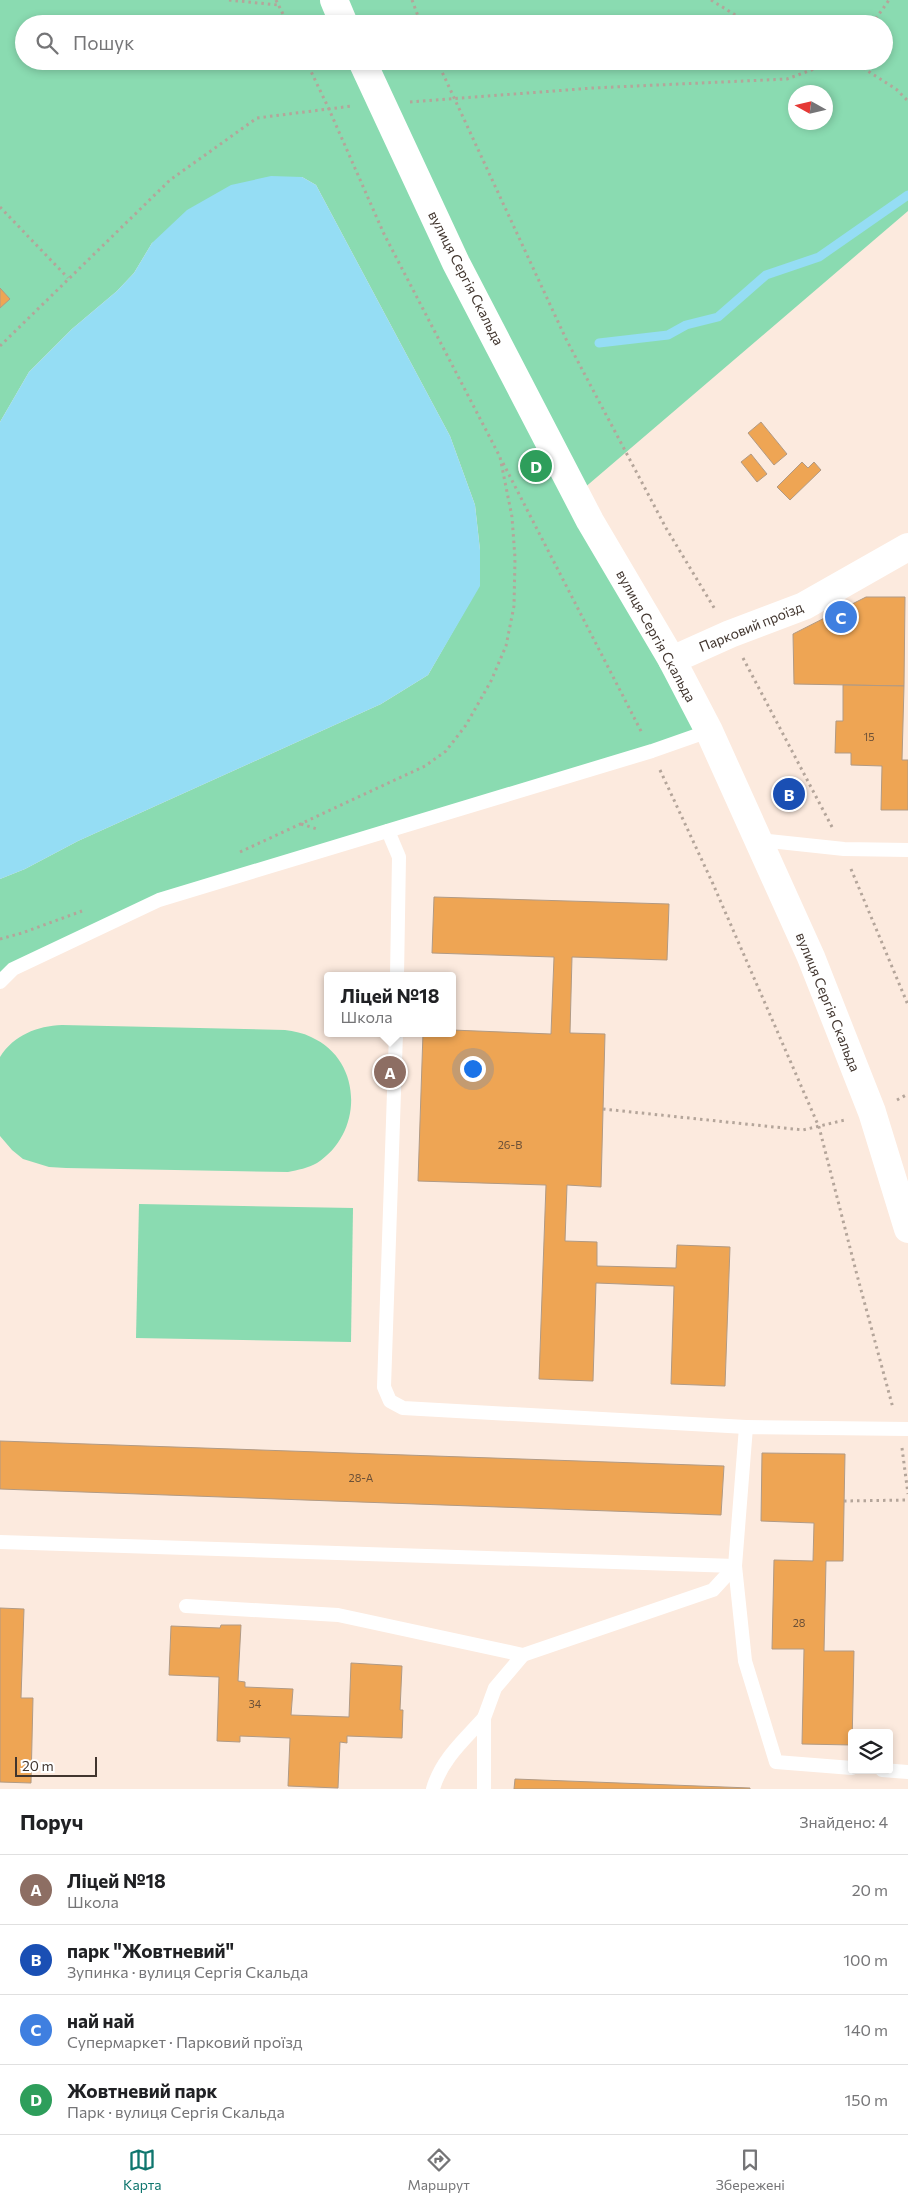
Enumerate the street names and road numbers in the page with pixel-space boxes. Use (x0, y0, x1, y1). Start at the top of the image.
street label: вулиця Сергія Скальда (425, 208, 508, 348)
street label: вулиця Сергія Скальда (613, 567, 700, 705)
street label: Парковий проїзд (696, 598, 805, 655)
street label: вулиця Сергія Скальда (793, 930, 864, 1074)

